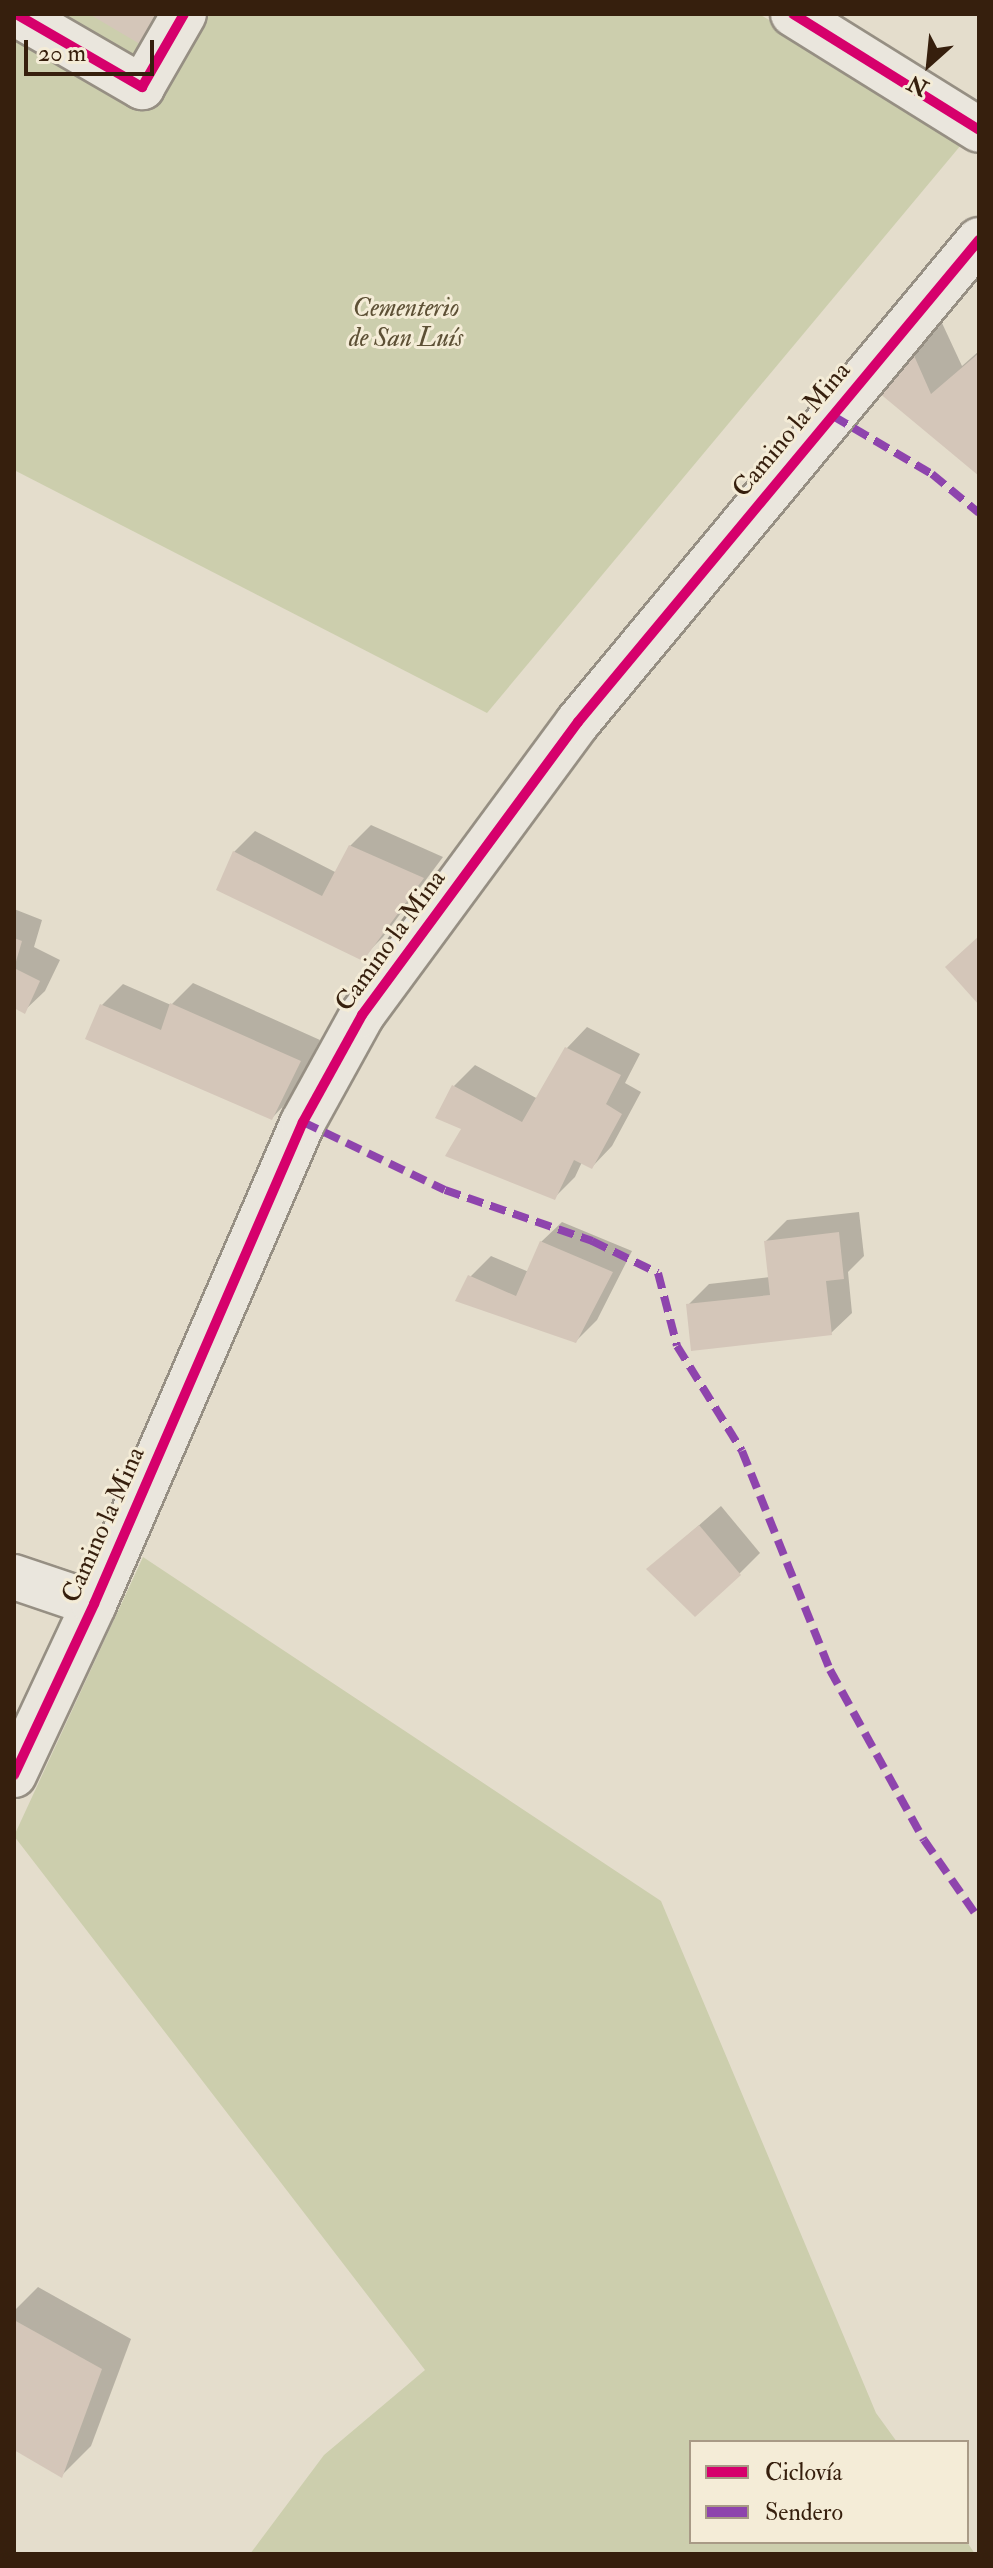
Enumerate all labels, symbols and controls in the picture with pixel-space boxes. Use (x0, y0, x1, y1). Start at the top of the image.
scale bar (28, 24, 158, 74)
north arrow (889, 24, 969, 104)
text: 20 m (38, 38, 86, 69)
text: N (903, 68, 933, 102)
park label: Cementerio de San Luís (349, 293, 463, 354)
street label: Camino la Mina (726, 356, 858, 504)
street label: Camino la Mina (329, 864, 453, 1018)
street label: Camino la Mina (56, 1442, 152, 1608)
legend (689, 2440, 969, 2544)
text: Ciclovía (765, 2457, 842, 2488)
text: Sendero (765, 2497, 843, 2528)

